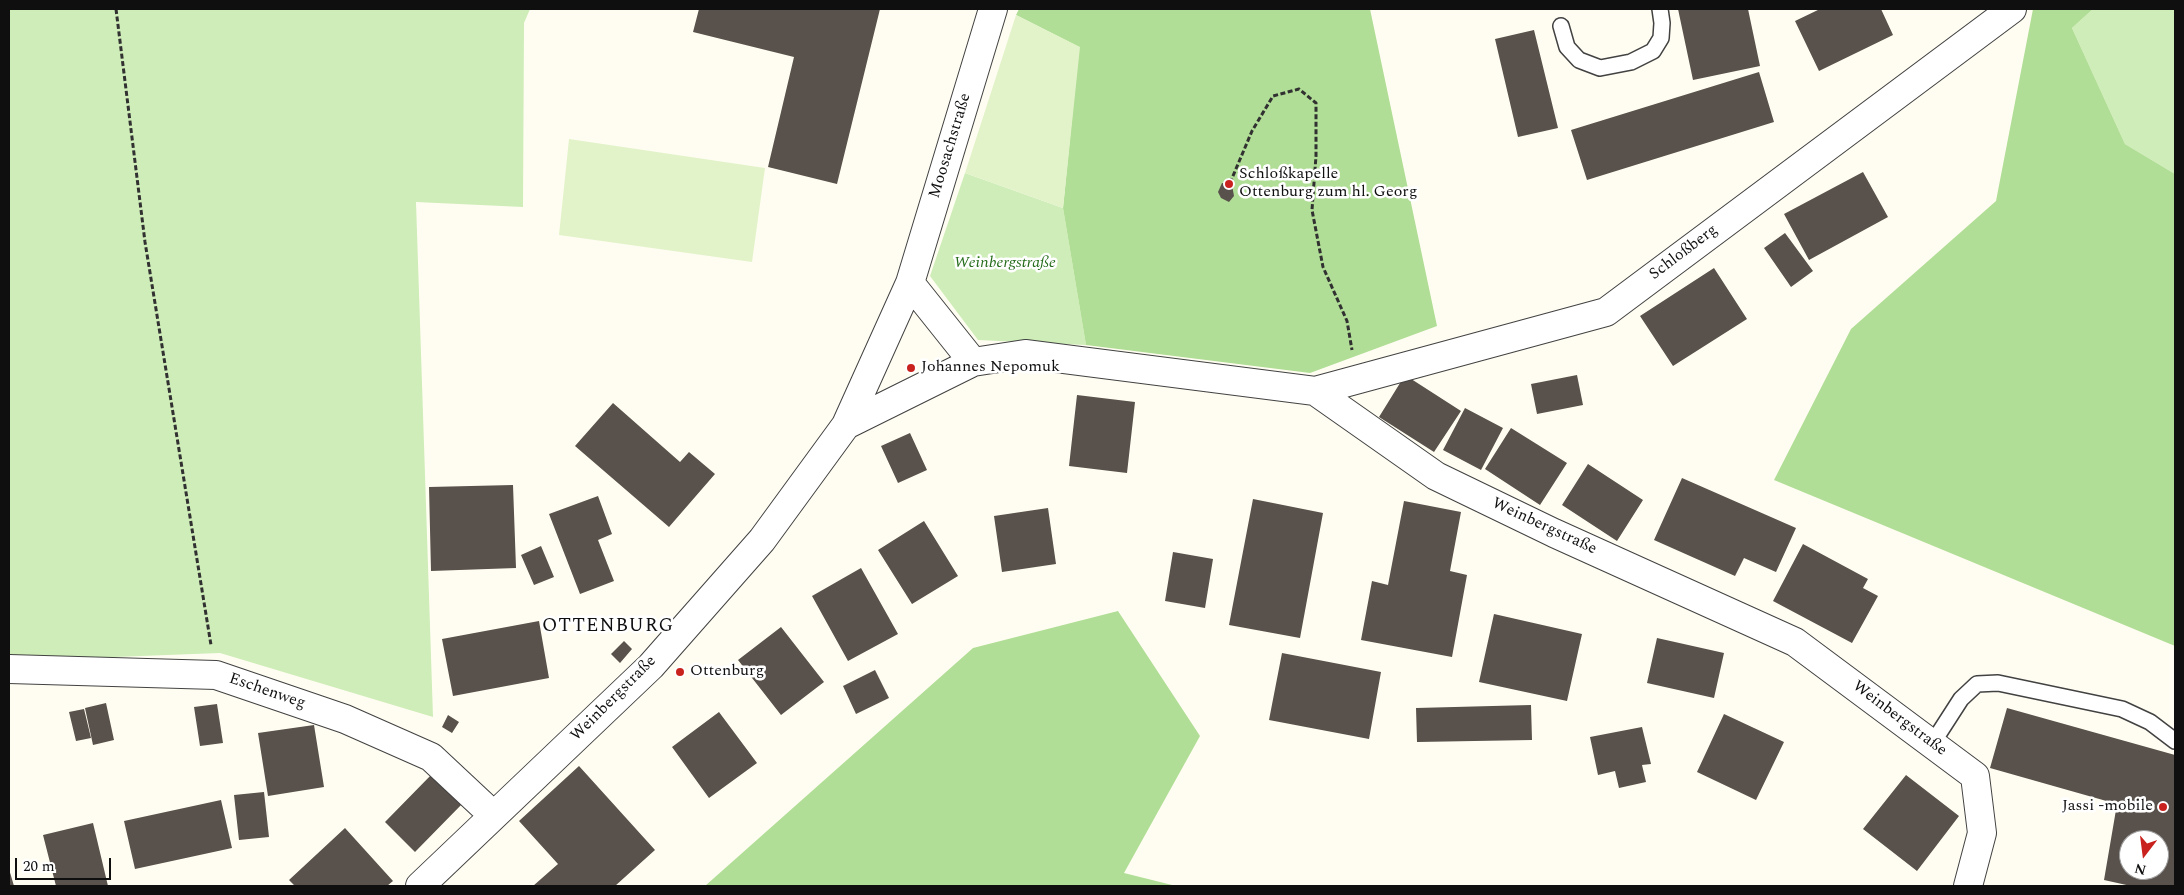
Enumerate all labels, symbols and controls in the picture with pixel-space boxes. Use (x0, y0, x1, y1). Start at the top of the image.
street label: Moosachstraße (926, 91, 976, 201)
place label: Schloßkapelle Ottenburg zum hl. Georg (1239, 165, 1417, 203)
marker: Schloßkapelle Ottenburg zum hl. Georg (1223, 178, 1235, 190)
street label: Schloßberg (1646, 221, 1722, 285)
park label: Weinbergstraße (954, 254, 1056, 274)
place label: Johannes Nepomuk (921, 358, 1060, 378)
marker: Johannes Nepomuk (905, 362, 917, 374)
street label: Weinbergstraße (1489, 494, 1599, 560)
district label: OTTENBURG (541, 616, 675, 638)
street label: Weinbergstraße (567, 652, 661, 746)
place label: Ottenburg (690, 662, 764, 682)
marker: Ottenburg (674, 666, 686, 678)
street label: Eschenweg (226, 670, 308, 714)
street label: Weinbergstraße (1848, 677, 1950, 761)
place label: Jassi -mobile (2062, 797, 2153, 817)
marker: Jassi -mobile (2157, 801, 2169, 813)
north arrow (2119, 830, 2169, 880)
scale bar (18, 848, 114, 880)
text: 20 m (23, 855, 55, 878)
text: N (2132, 857, 2148, 881)

